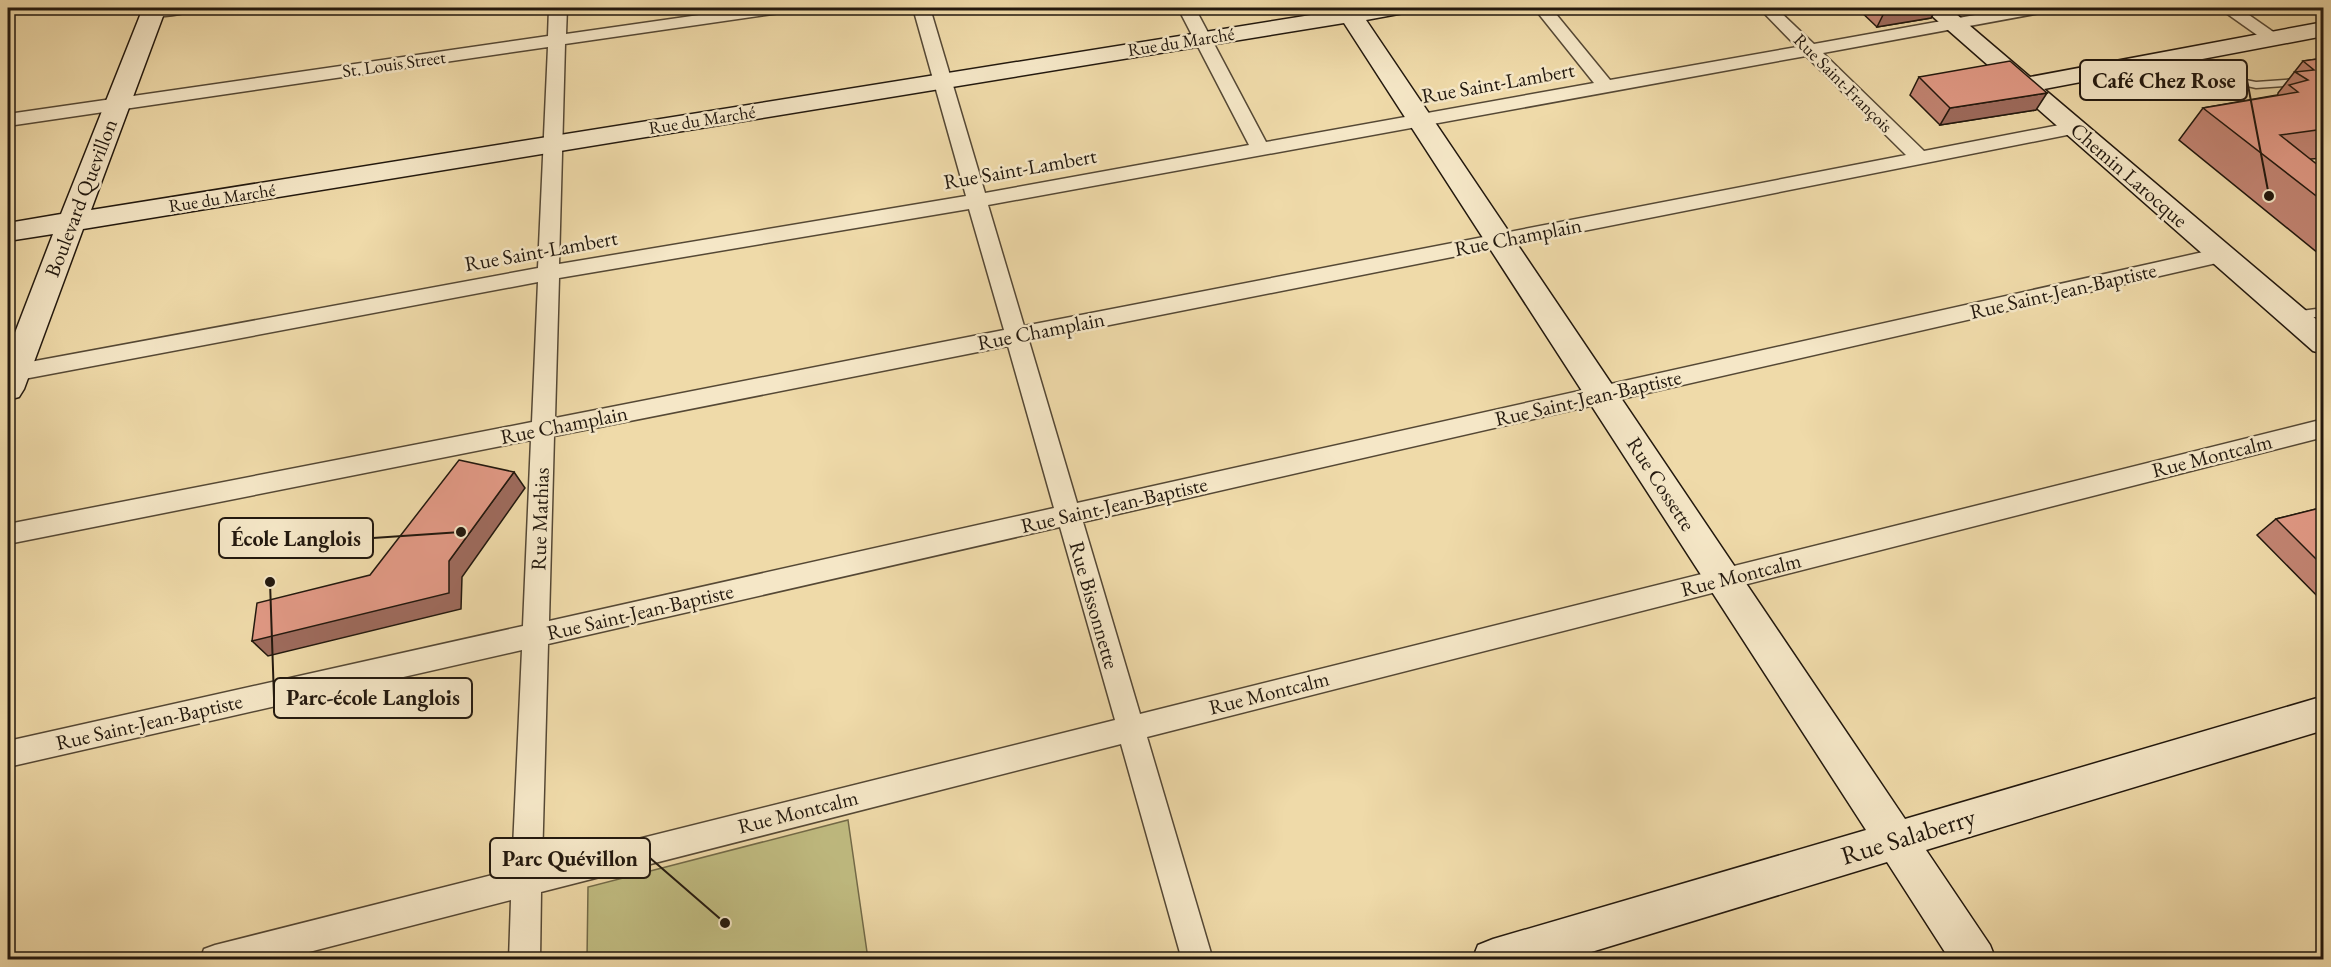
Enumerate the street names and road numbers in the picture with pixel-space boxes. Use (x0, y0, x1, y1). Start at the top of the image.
street label: Rue du Marché (1126, 22, 1236, 61)
street label: Rue Saint-François (1789, 28, 1898, 137)
street label: St. Louis Street (341, 45, 447, 82)
street label: Rue Saint-Lambert (1419, 56, 1577, 109)
street label: Rue du Marché (647, 100, 757, 139)
street label: Boulevard Quevillon (38, 115, 124, 281)
street label: Chemin Larocque (2065, 116, 2194, 233)
street label: Rue Saint-Lambert (941, 142, 1099, 195)
street label: Rue du Marché (167, 178, 277, 217)
street label: Rue Champlain (1452, 211, 1584, 262)
street label: Rue Saint-Lambert (462, 224, 620, 277)
street label: Rue Saint-Jean-Baptiste (1967, 256, 2159, 325)
street label: Rue Champlain (975, 305, 1107, 356)
street label: Rue Saint-Jean-Baptiste (1492, 363, 1684, 432)
street label: Rue Champlain (498, 399, 630, 450)
street label: Rue Montcalm (2149, 428, 2275, 483)
street label: Rue Cossette (1621, 432, 1702, 536)
street label: Rue Mathias (524, 467, 555, 571)
street label: Rue Saint-Jean-Baptiste (1018, 470, 1210, 539)
street label: Rue Bissonnette (1063, 538, 1126, 672)
street label: Rue Montcalm (1678, 547, 1804, 602)
street label: Rue Saint-Jean-Baptiste (544, 577, 736, 646)
street label: Rue Montcalm (1206, 665, 1332, 720)
street label: Rue Saint-Jean-Baptiste (53, 687, 245, 756)
street label: Rue Montcalm (735, 784, 861, 839)
street label: Rue Salaberry (1837, 799, 1980, 873)

